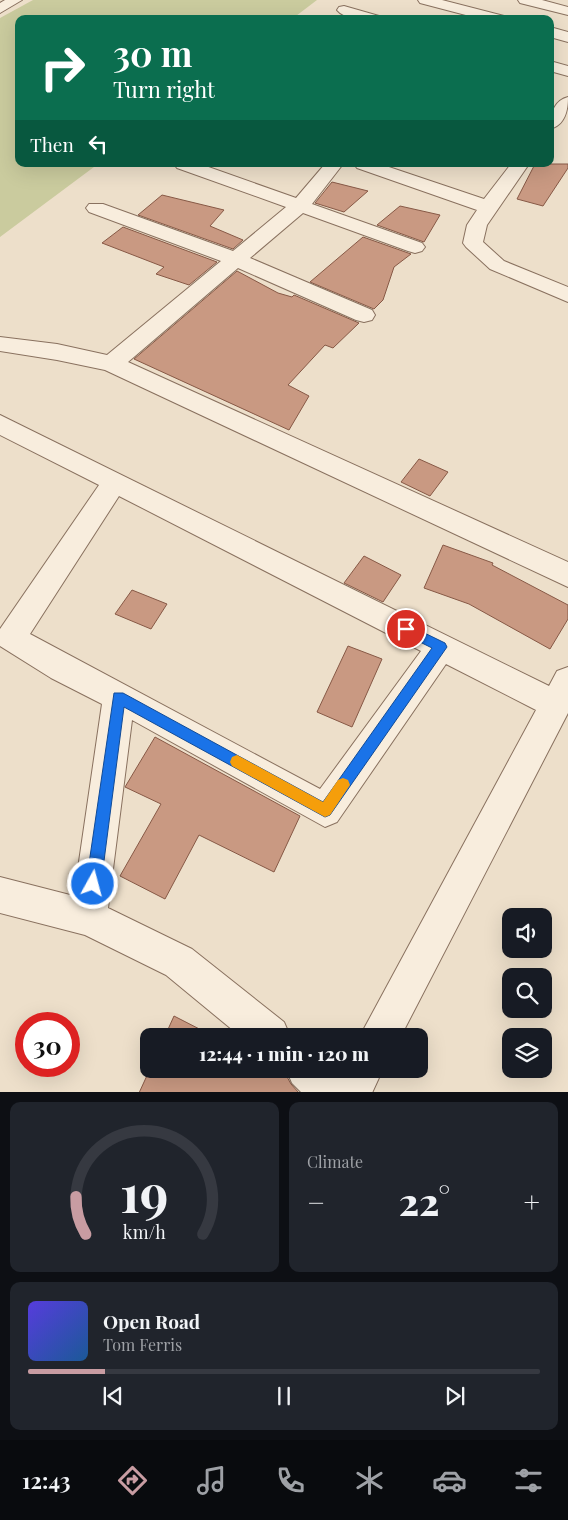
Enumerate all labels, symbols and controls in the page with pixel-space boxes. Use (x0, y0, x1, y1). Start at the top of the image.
text: 30 m (113, 29, 193, 76)
icon: right (30, 35, 95, 100)
text: Turn right (113, 74, 215, 104)
icon: left (84, 130, 112, 158)
text: Then (30, 131, 74, 157)
pin (385, 608, 427, 650)
icon: arrive (392, 615, 420, 643)
position arrow (66, 857, 118, 909)
map controls (502, 908, 552, 1078)
button: sound (502, 908, 552, 958)
button: search (502, 968, 552, 1018)
speed limit sign: 30 (15, 1012, 80, 1077)
button: layers (502, 1028, 552, 1078)
text: 12:44 · 1 min · 120 m (199, 1040, 369, 1066)
text: Climate (307, 1151, 363, 1172)
text: 19 (120, 1157, 169, 1226)
text: 22° (399, 1175, 450, 1226)
text: − (307, 1183, 325, 1220)
text: + (524, 1183, 540, 1220)
text: km/h (123, 1220, 166, 1243)
text: Open Road (103, 1308, 200, 1334)
text: Tom Ferris (103, 1334, 182, 1355)
icon: previous (99, 1382, 127, 1410)
icon: pause (270, 1382, 298, 1410)
icon: next (441, 1382, 469, 1410)
icon: directions (115, 1463, 150, 1498)
icon: music (194, 1463, 229, 1498)
icon: phone (273, 1463, 308, 1498)
icon: climate (352, 1463, 387, 1498)
icon: car (432, 1463, 467, 1498)
icon: filters (511, 1463, 546, 1498)
text: 12:43 (22, 1465, 70, 1495)

